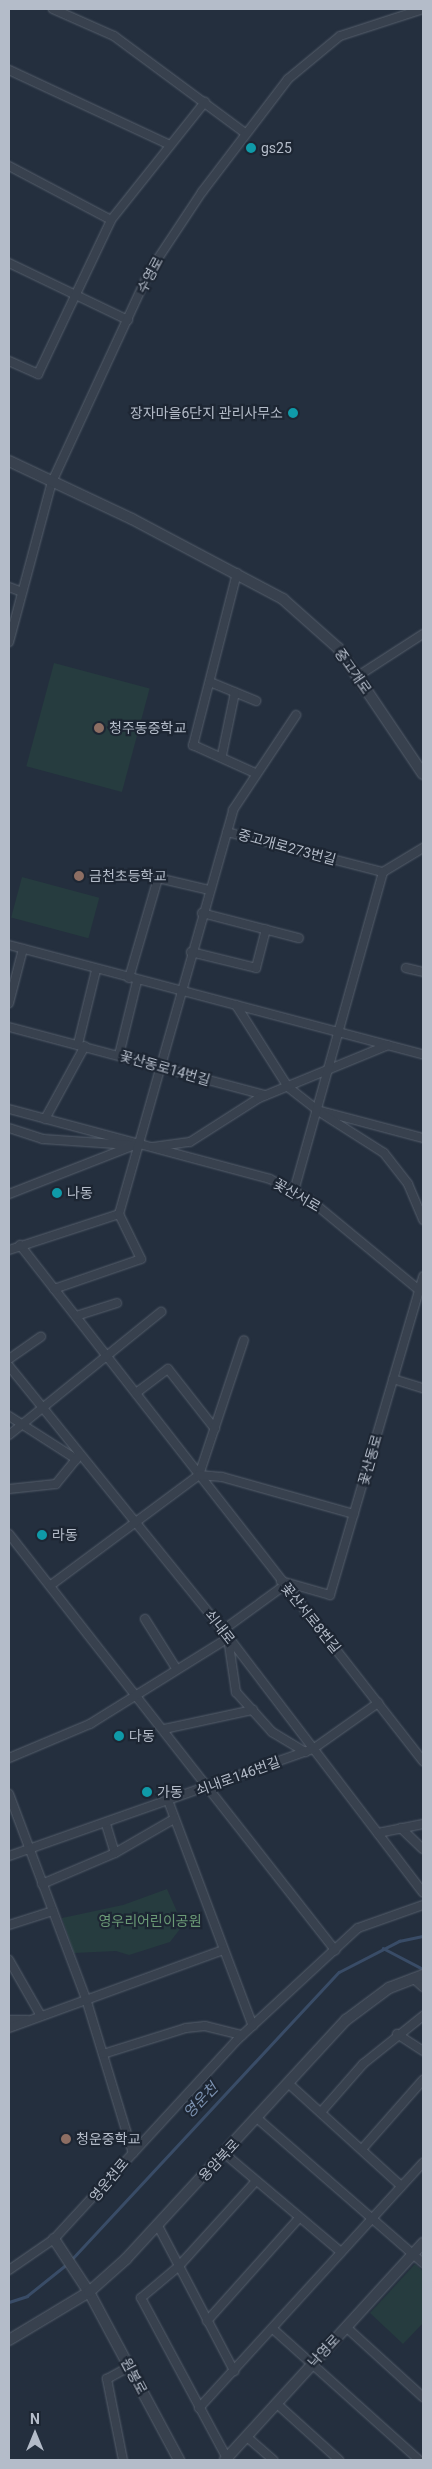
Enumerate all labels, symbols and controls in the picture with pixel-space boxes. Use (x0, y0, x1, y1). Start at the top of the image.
place label: gs25 (261, 140, 292, 156)
marker: gs25 (245, 142, 257, 154)
street label: 수영로 (134, 254, 166, 296)
place label: 장자마을6단지 관리사무소 (130, 405, 283, 421)
marker: 장자마을6단지 관리사무소 (287, 407, 299, 419)
street label: 중고개로 (331, 645, 375, 697)
place label: 청주동중학교 (109, 720, 186, 736)
marker: 청주동중학교 (93, 722, 105, 734)
street label: 중고개로273번길 (236, 826, 338, 868)
place label: 금천초등학교 (89, 868, 166, 884)
marker: 금천초등학교 (73, 870, 85, 882)
street label: 꽃산동로14번길 (118, 1047, 212, 1089)
street label: 꽃산서로 (270, 1175, 324, 1215)
place label: 나동 (67, 1185, 93, 1201)
marker: 나동 (51, 1187, 63, 1199)
street label: 꽃산동로 (355, 1433, 385, 1487)
place label: 라동 (52, 1527, 78, 1543)
marker: 라동 (36, 1529, 48, 1541)
street label: 꽃산서로8번길 (278, 1580, 344, 1656)
street label: 쇠내로 (201, 1607, 239, 1647)
place label: 다동 (129, 1728, 155, 1744)
marker: 다동 (113, 1730, 125, 1742)
street label: 쇠내로146번길 (194, 1753, 282, 1799)
place label: 가동 (157, 1784, 183, 1800)
marker: 가동 (141, 1786, 153, 1798)
park label: 영우리어린이공원 (98, 1913, 202, 1929)
water label: 영운천 (180, 2080, 222, 2122)
place label: 청운중학교 (76, 2131, 140, 2147)
marker: 청운중학교 (60, 2133, 72, 2145)
street label: 용암북로 (195, 2135, 243, 2185)
street label: 영운천로 (86, 2155, 132, 2205)
street label: 낙영로 (305, 2331, 343, 2371)
street label: 원봉로 (118, 2355, 150, 2397)
north arrow (10, 2409, 60, 2459)
text: N (30, 2411, 40, 2427)

